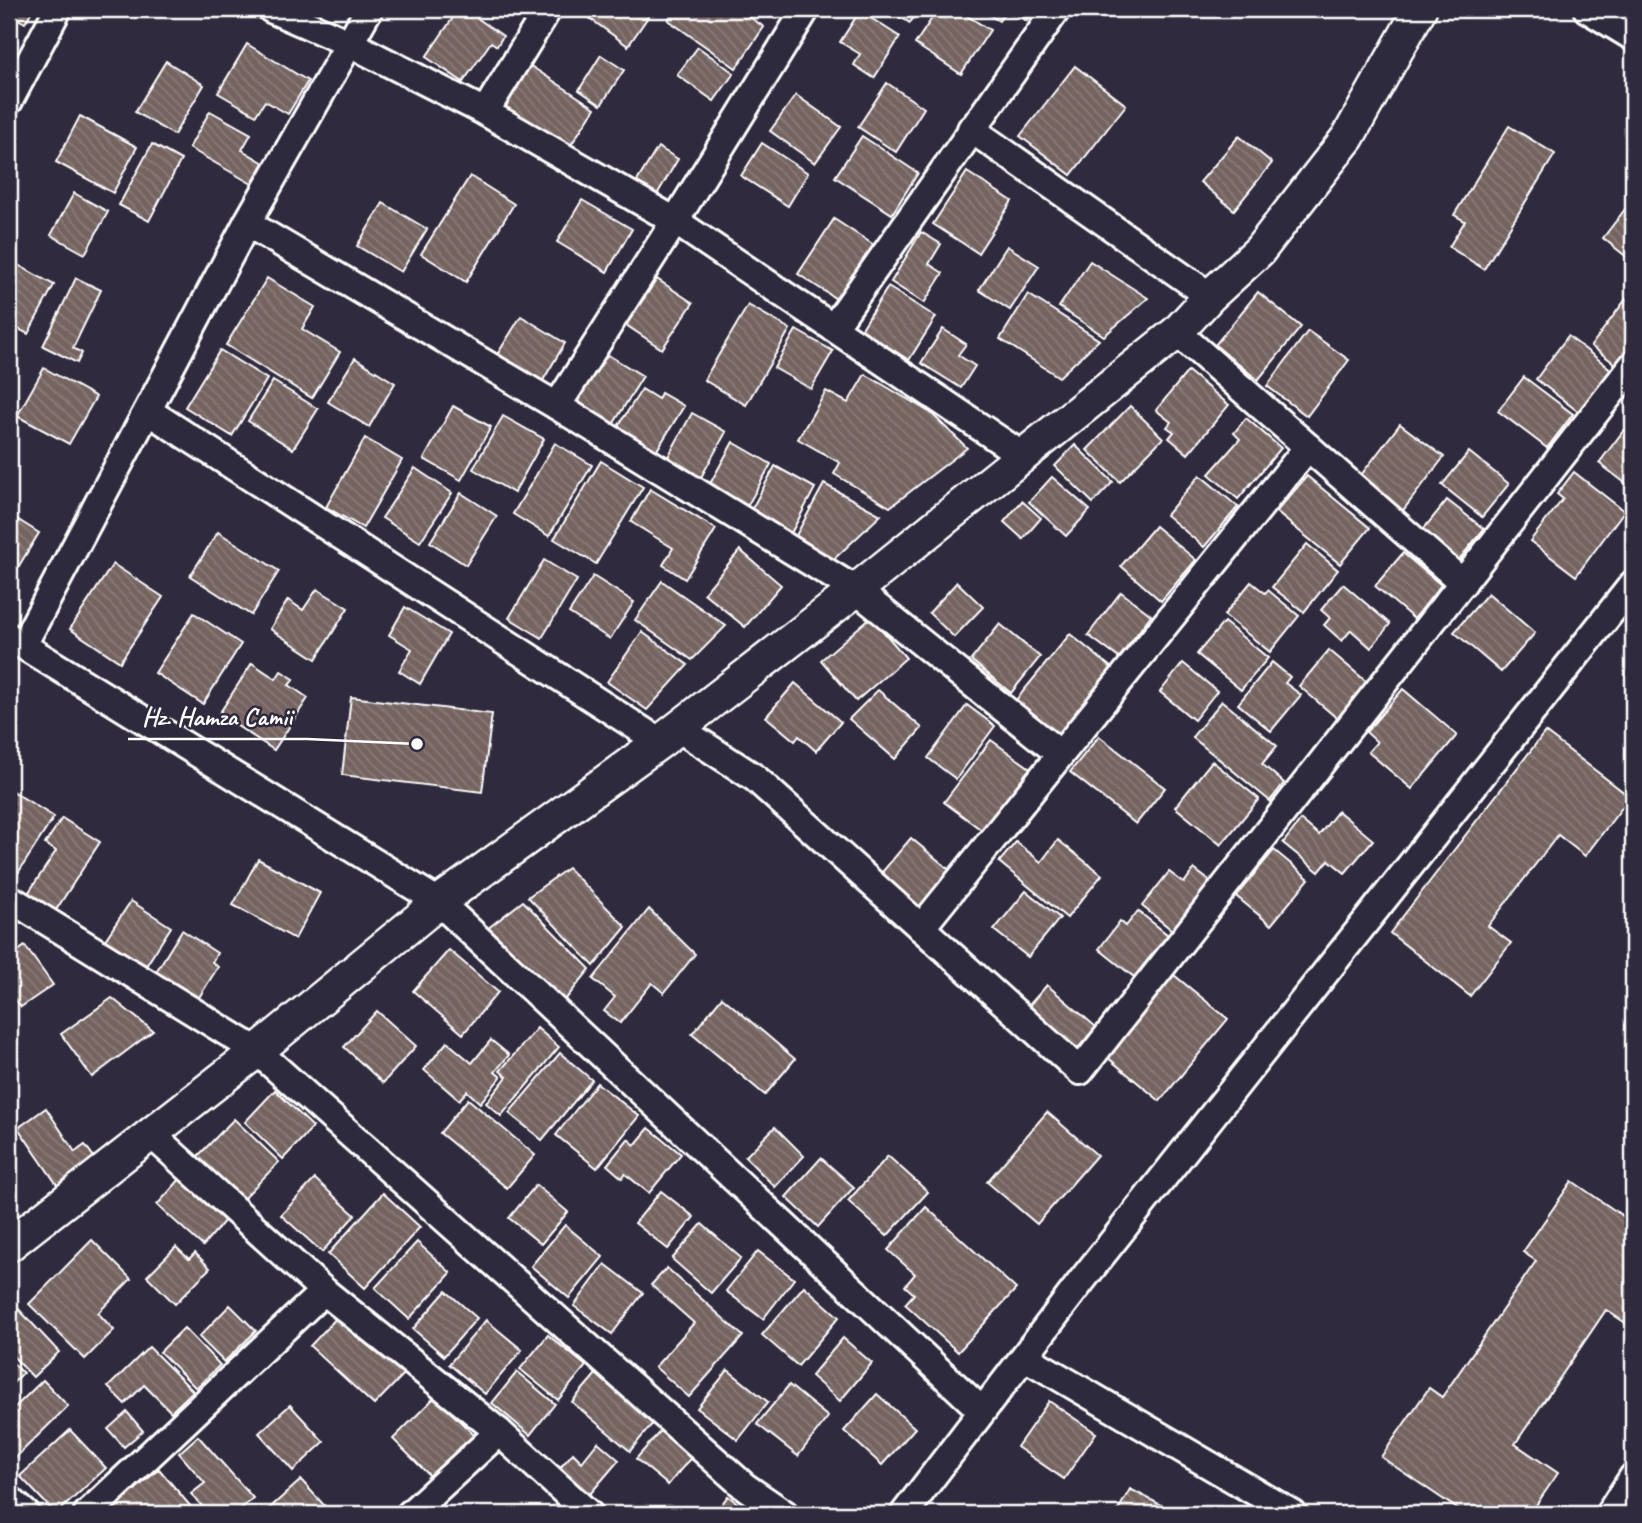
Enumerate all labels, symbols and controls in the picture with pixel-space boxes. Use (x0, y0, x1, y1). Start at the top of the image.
callout: Hz. Hamza Camii (128, 692, 307, 739)
text: Hz. Hamza Camii (142, 700, 295, 733)

